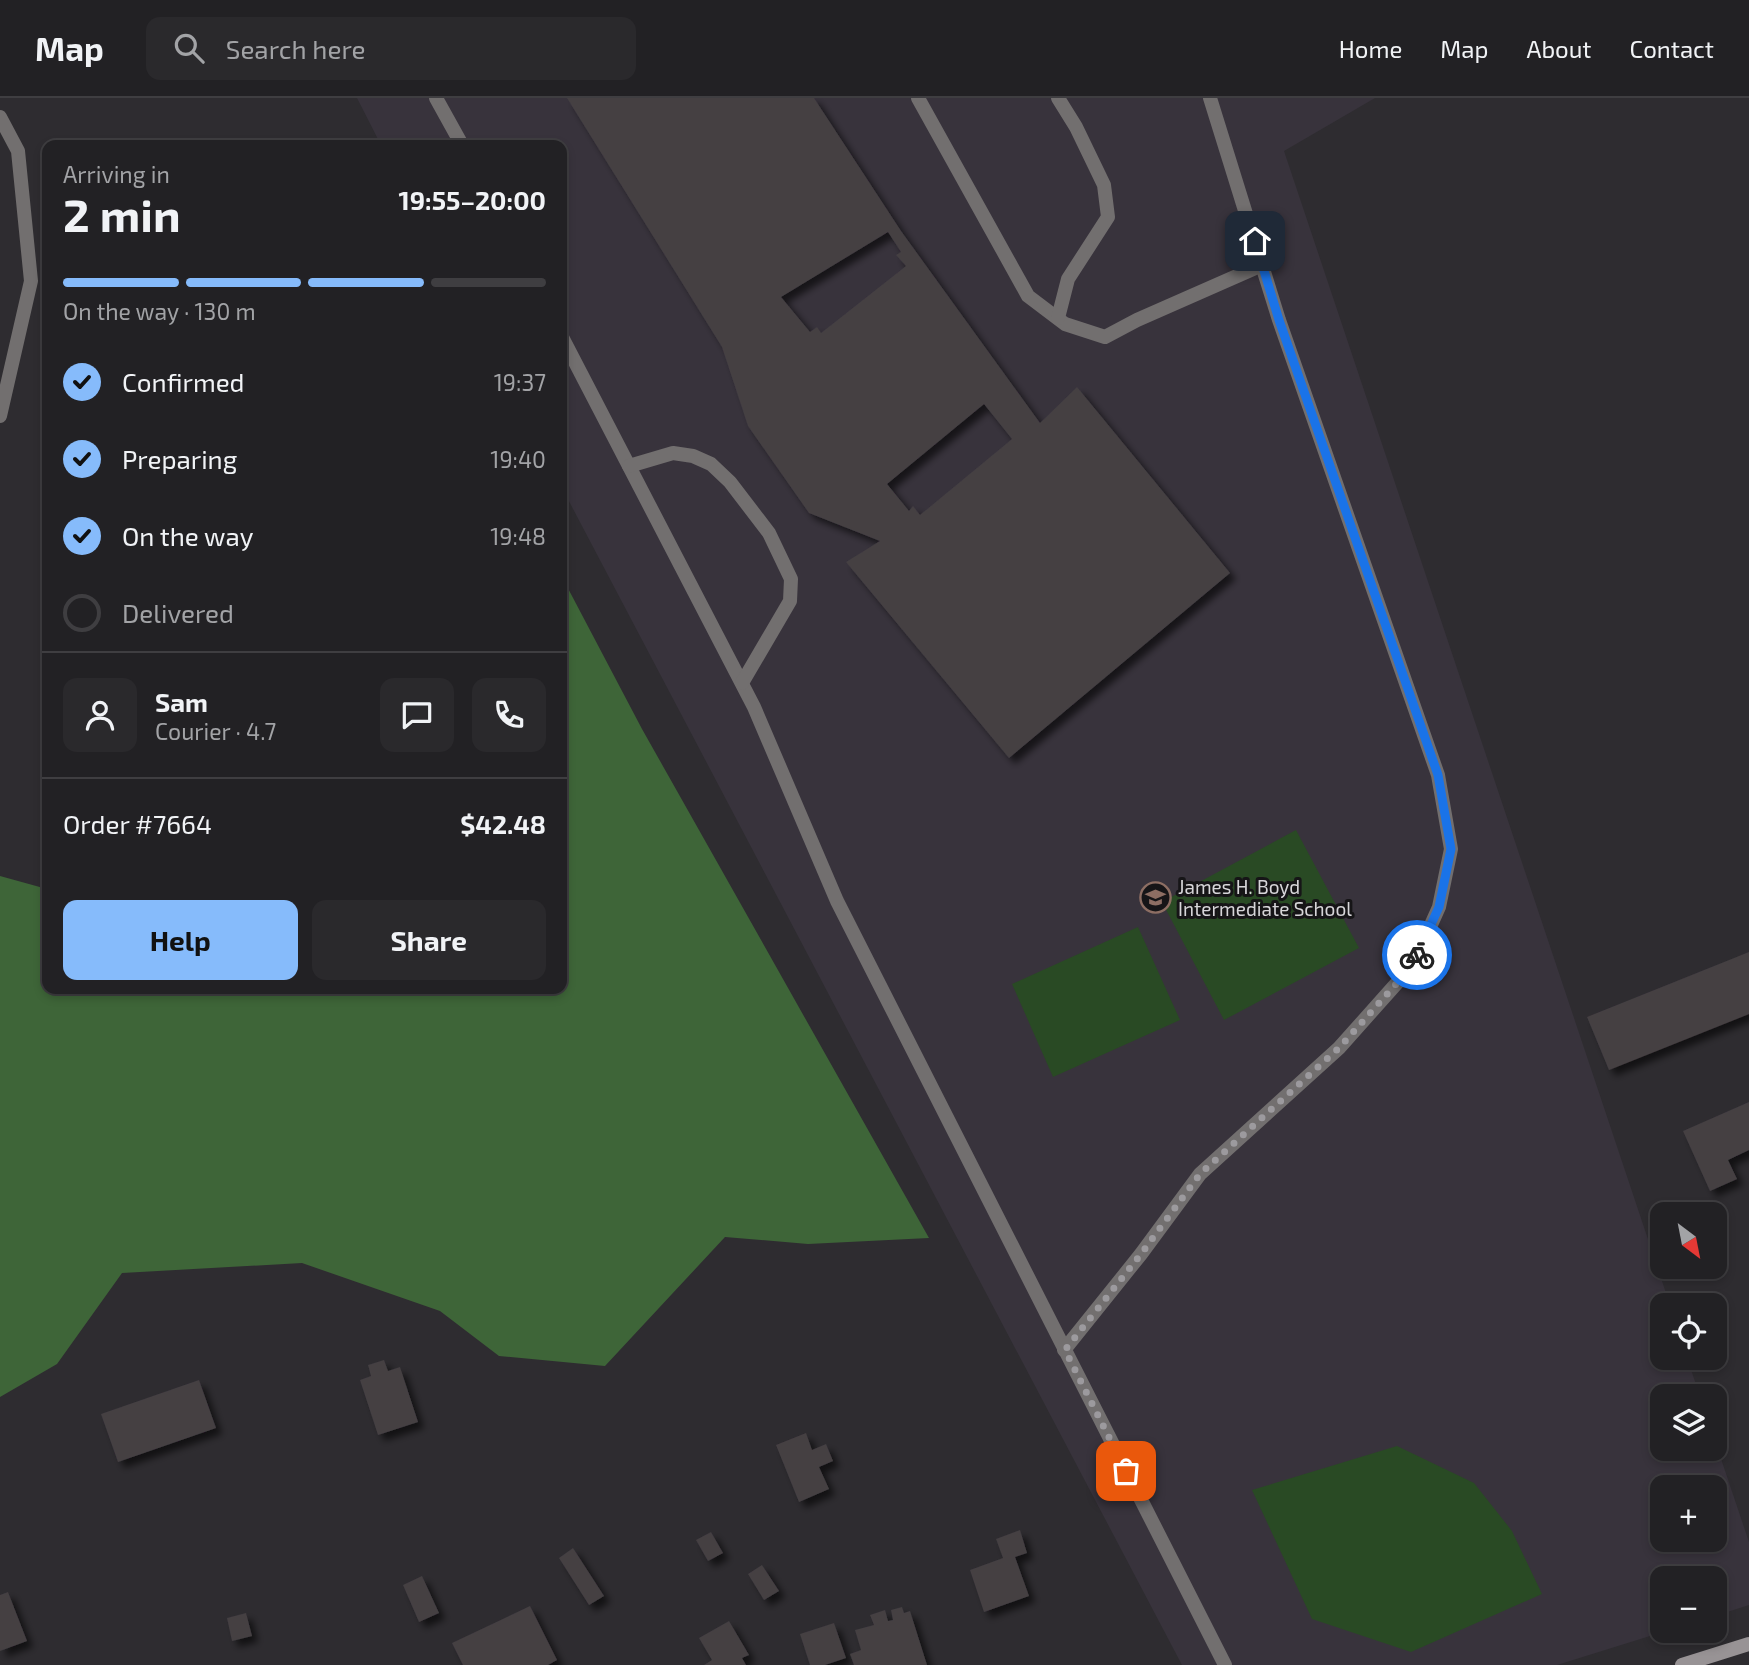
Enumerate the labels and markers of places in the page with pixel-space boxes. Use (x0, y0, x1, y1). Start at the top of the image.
pin (1225, 211, 1285, 271)
place label: James H. Boyd Intermediate School (1178, 875, 1352, 920)
school or university icon: James H. Boyd Intermediate School (1138, 880, 1172, 914)
pin (1096, 1441, 1156, 1501)

